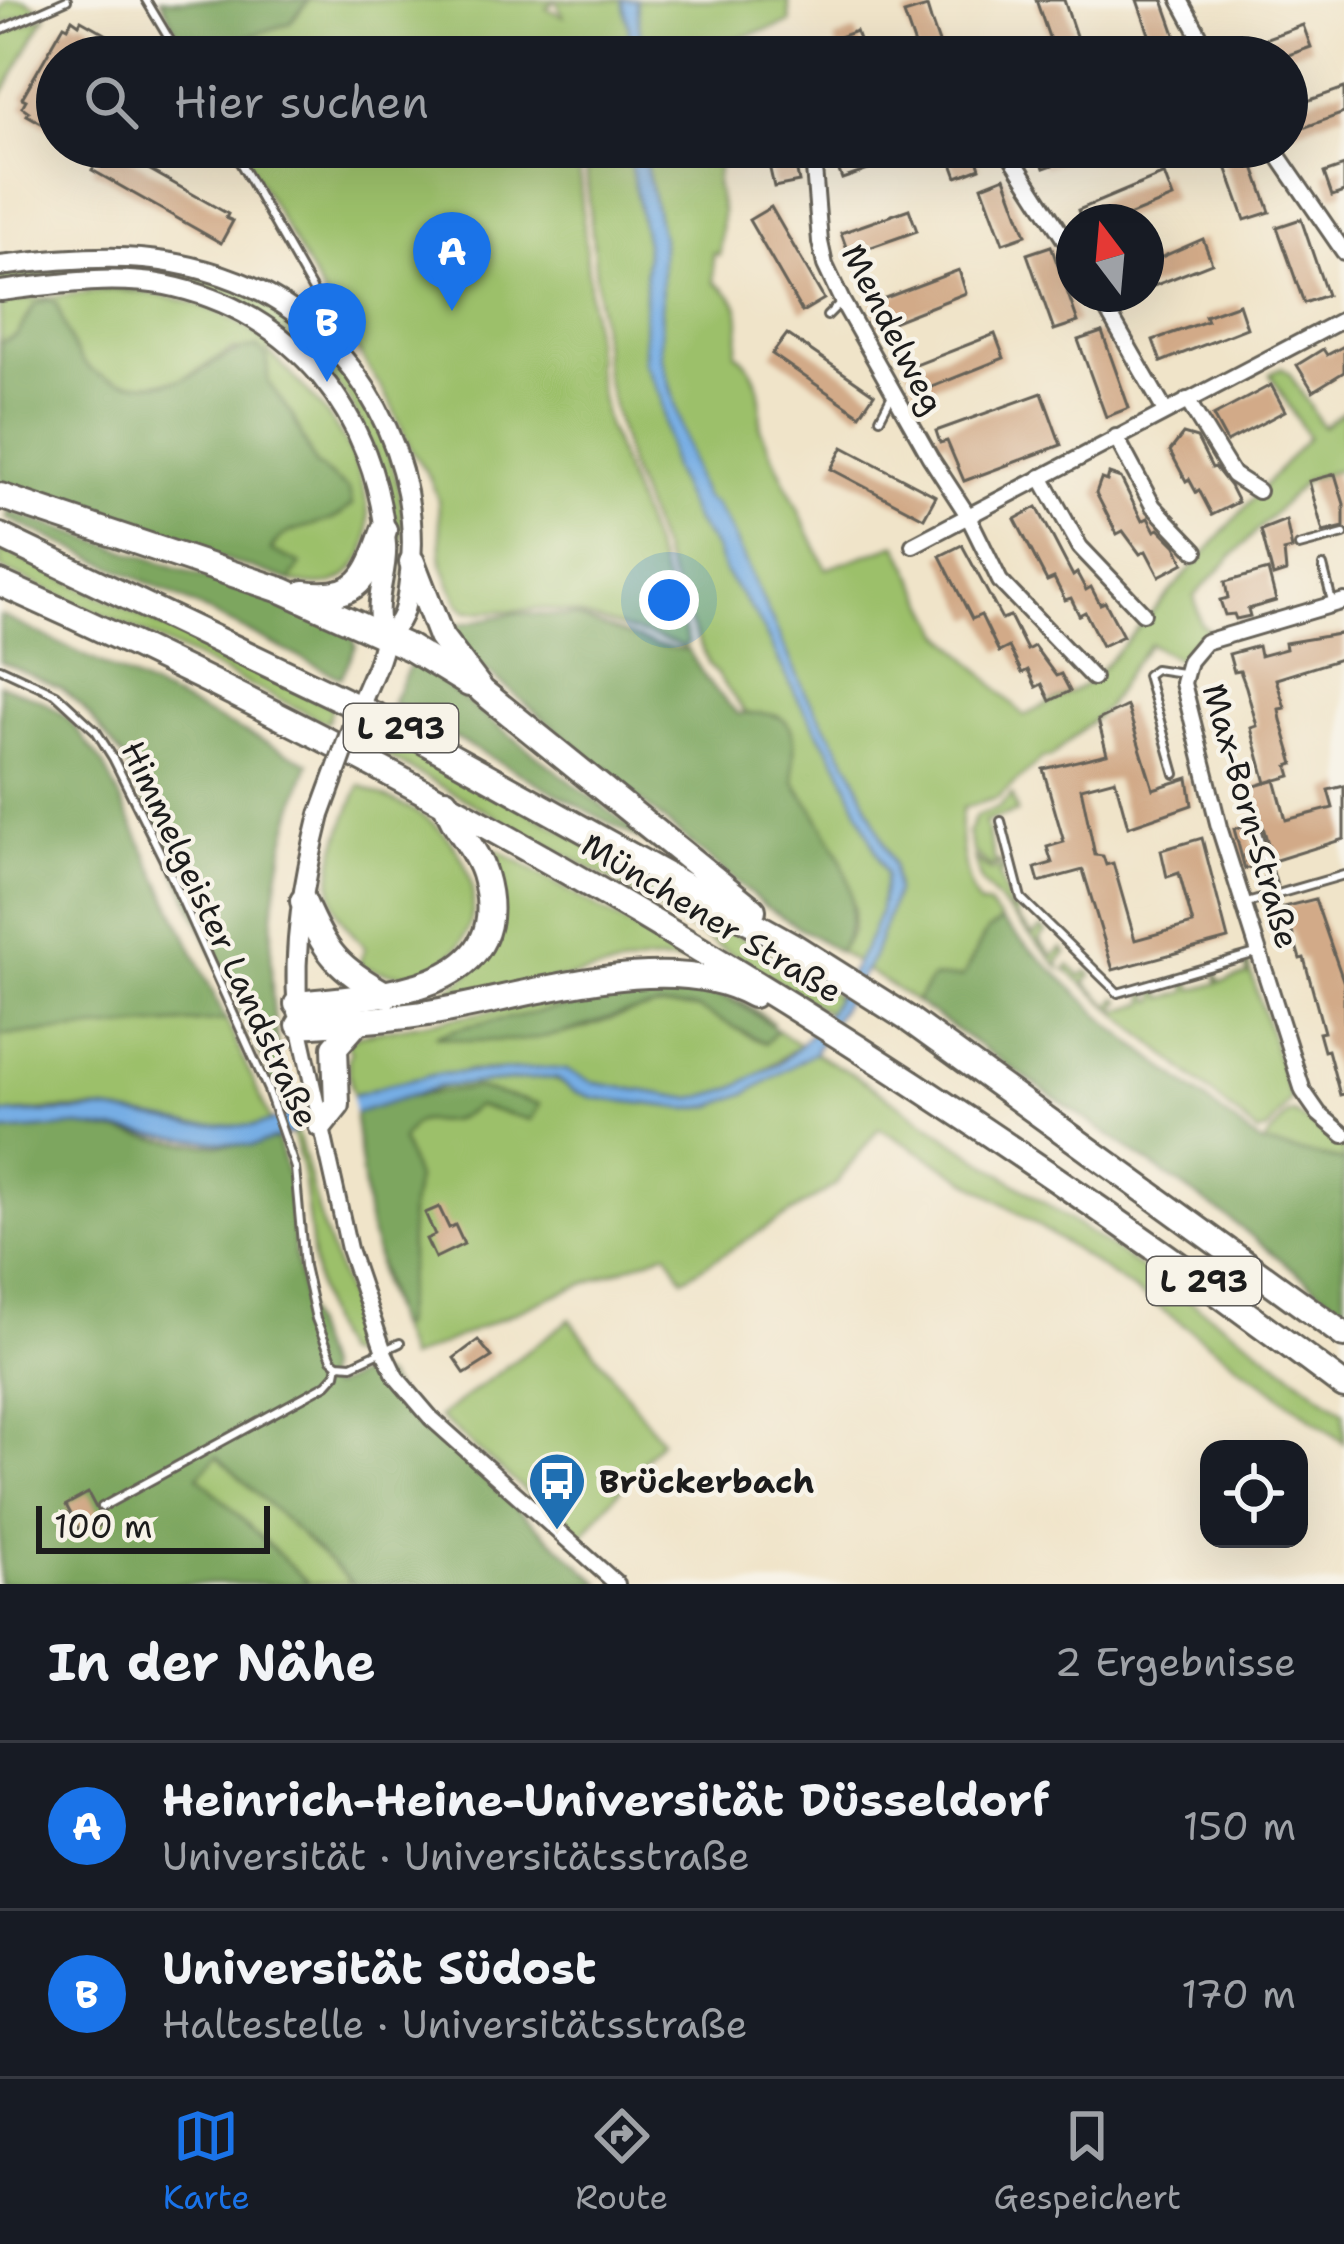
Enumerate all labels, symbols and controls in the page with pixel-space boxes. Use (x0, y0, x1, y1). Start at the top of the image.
search box (36, 36, 1308, 168)
icon: search (78, 69, 144, 135)
text: Hier suchen (174, 72, 429, 132)
north arrow (1056, 204, 1164, 312)
pin: A (413, 212, 491, 311)
street label: Mendelweg (831, 236, 955, 422)
pin: B (288, 283, 366, 382)
your location (639, 570, 699, 630)
street label: Max-Born-Straße (1192, 678, 1310, 954)
road number: L 293 (344, 704, 458, 752)
street label: Himmelgeister Landstraße (111, 734, 329, 1134)
street label: Münchener Straße (573, 822, 851, 1014)
road number: L 293 (1147, 1257, 1261, 1305)
map controls (1200, 1440, 1308, 1548)
button: locate (1200, 1440, 1308, 1548)
bus stop icon: Brückerbach (526, 1450, 588, 1532)
place label: Brückerbach (599, 1459, 815, 1504)
scale bar (36, 1500, 270, 1553)
text: 100 m (54, 1504, 153, 1549)
text: In der Nähe (48, 1628, 376, 1696)
text: 2 Ergebnisse (1055, 1636, 1296, 1688)
text: Heinrich-Heine-Universität Düsseldorf (162, 1770, 1050, 1830)
text: A (72, 1800, 102, 1852)
text: 150 m (1183, 1800, 1296, 1852)
text: Universität · Universitätsstraße (162, 1830, 750, 1882)
text: Universität Südost (162, 1938, 596, 1998)
text: B (75, 1968, 99, 2020)
text: 170 m (1181, 1968, 1296, 2020)
text: Haltestelle · Universitätsstraße (162, 1998, 748, 2050)
tab: Karte (163, 2103, 250, 2220)
tab: Route (575, 2103, 668, 2220)
tab: Gespeichert (994, 2103, 1181, 2220)

